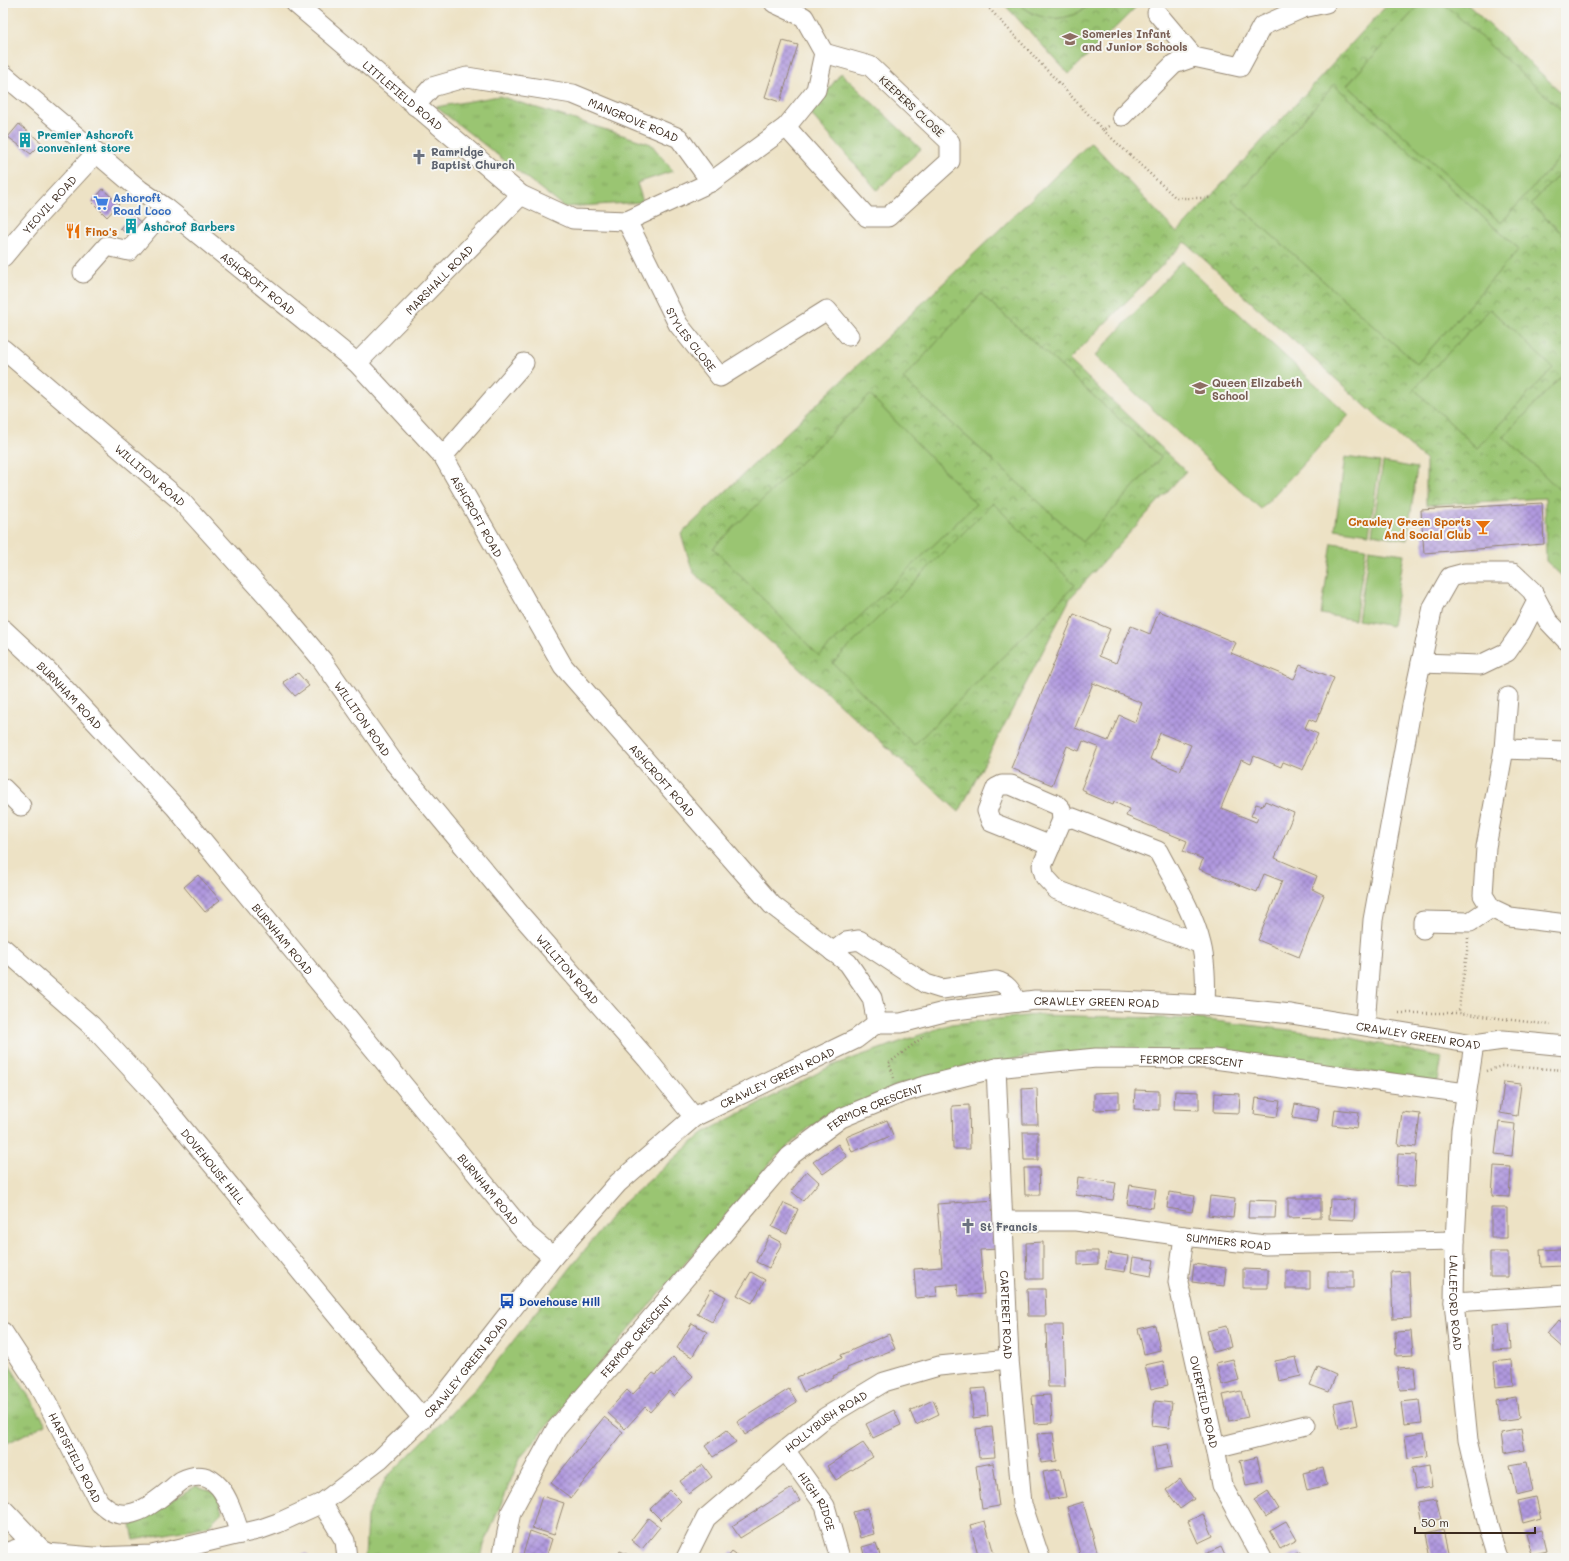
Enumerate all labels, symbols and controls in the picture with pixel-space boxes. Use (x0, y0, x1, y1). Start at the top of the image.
place label: Someries Infant and Junior Schools (1082, 26, 1188, 54)
school or university icon: Someries Infant and Junior Schools (1061, 30, 1079, 48)
street label: LITTLEFIELD ROAD (360, 57, 446, 133)
street label: KEEPERS CLOSE (876, 72, 948, 140)
street label: MANGROVE ROAD (586, 94, 681, 145)
place label: Premier Ashcroft convenient store (37, 127, 134, 155)
building icon: Premier Ashcroft convenient store (16, 131, 34, 149)
place label: Ramridge Baptist Church (431, 144, 515, 172)
church icon: Ramridge Baptist Church (410, 148, 428, 166)
street label: YEOVIL ROAD (18, 172, 80, 237)
place label: Ashcroft Road Loco (113, 190, 172, 218)
supermarket icon: Ashcroft Road Loco (92, 194, 110, 212)
building icon: Ashcrof Barbers (122, 217, 140, 235)
place label: Ashcrof Barbers (143, 219, 235, 234)
restaurant icon: Fino's (64, 222, 82, 240)
place label: Fino's (85, 224, 118, 239)
street label: MARSHALL ROAD (401, 241, 476, 317)
street label: ASHCROFT ROAD (218, 248, 299, 318)
street label: STYLES CLOSE (663, 304, 720, 374)
place label: Queen Elizabeth School (1212, 375, 1302, 403)
school or university icon: Queen Elizabeth School (1191, 379, 1209, 397)
street label: WILLITON ROAD (112, 441, 189, 509)
street label: ASHCROFT ROAD (448, 472, 507, 560)
place label: Crawley Green Sports And Social Club (1348, 514, 1471, 542)
bar icon: Crawley Green Sports And Social Club (1474, 518, 1492, 536)
street label: BURNHAM ROAD (34, 658, 106, 732)
street label: WILLITON ROAD (331, 678, 394, 759)
street label: ASHCROFT ROAD (627, 740, 699, 820)
street label: BURNHAM ROAD (249, 900, 317, 977)
street label: WILLITON ROAD (533, 931, 603, 1007)
street label: CRAWLEY GREEN ROAD (1034, 992, 1160, 1010)
street label: CRAWLEY GREEN ROAD (1355, 1017, 1481, 1052)
street label: CRAWLEY GREEN ROAD (717, 1043, 837, 1111)
street label: FERMOR CRESCENT (1140, 1051, 1244, 1070)
street label: FERMOR CRESCENT (824, 1079, 925, 1134)
street label: DOVEHOUSE HILL (178, 1125, 249, 1207)
street label: BURNHAM ROAD (455, 1150, 523, 1228)
church icon: St Francis (959, 1217, 977, 1235)
place label: St Francis (980, 1219, 1038, 1234)
street label: SUMMERS ROAD (1186, 1229, 1271, 1253)
street label: LALLEFORD ROAD (1446, 1255, 1466, 1351)
street label: CARTERET ROAD (998, 1270, 1017, 1360)
bus stop icon: Dovehouse Hill (498, 1292, 516, 1310)
street label: FERMOR CRESCENT (596, 1292, 675, 1380)
place label: Dovehouse Hill (519, 1294, 600, 1309)
street label: CRAWLEY GREEN ROAD (420, 1314, 511, 1421)
street label: OVERFIELD ROAD (1187, 1354, 1222, 1449)
street label: HOLLYBUSH ROAD (781, 1387, 870, 1455)
street label: HARTSFIELD ROAD (46, 1409, 105, 1505)
street label: HIGH RIDGE (795, 1468, 839, 1532)
scale bar (1415, 1509, 1535, 1535)
text: 50 m (1421, 1514, 1449, 1530)

